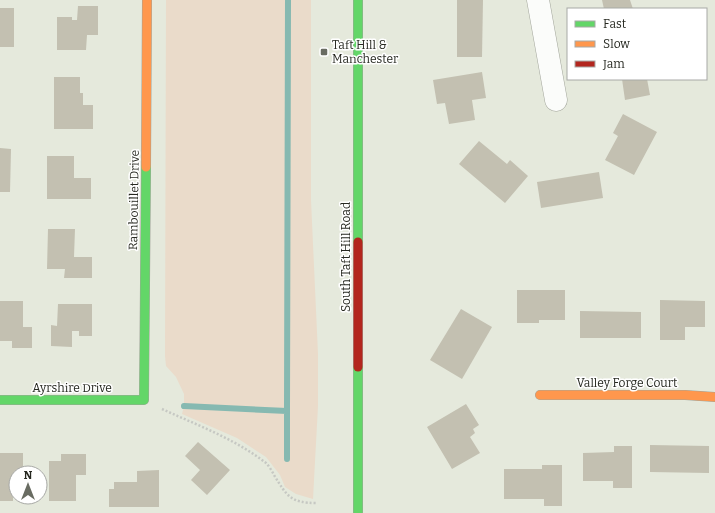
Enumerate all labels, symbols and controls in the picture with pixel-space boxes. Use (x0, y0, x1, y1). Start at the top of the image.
legend (567, 8, 707, 80)
text: Fast (603, 17, 627, 31)
text: Slow (603, 37, 630, 51)
place label: Taft Hill & Manchester (332, 38, 399, 66)
marker: Taft Hill & Manchester (319, 47, 329, 57)
text: Jam (602, 57, 625, 71)
street label: Rambouillet Drive (126, 150, 142, 250)
street label: South Taft Hill Road (339, 202, 353, 312)
street label: Valley Forge Court (577, 376, 678, 390)
street label: Ayrshire Drive (32, 381, 112, 395)
north arrow (8, 465, 48, 505)
text: N (24, 469, 33, 482)

